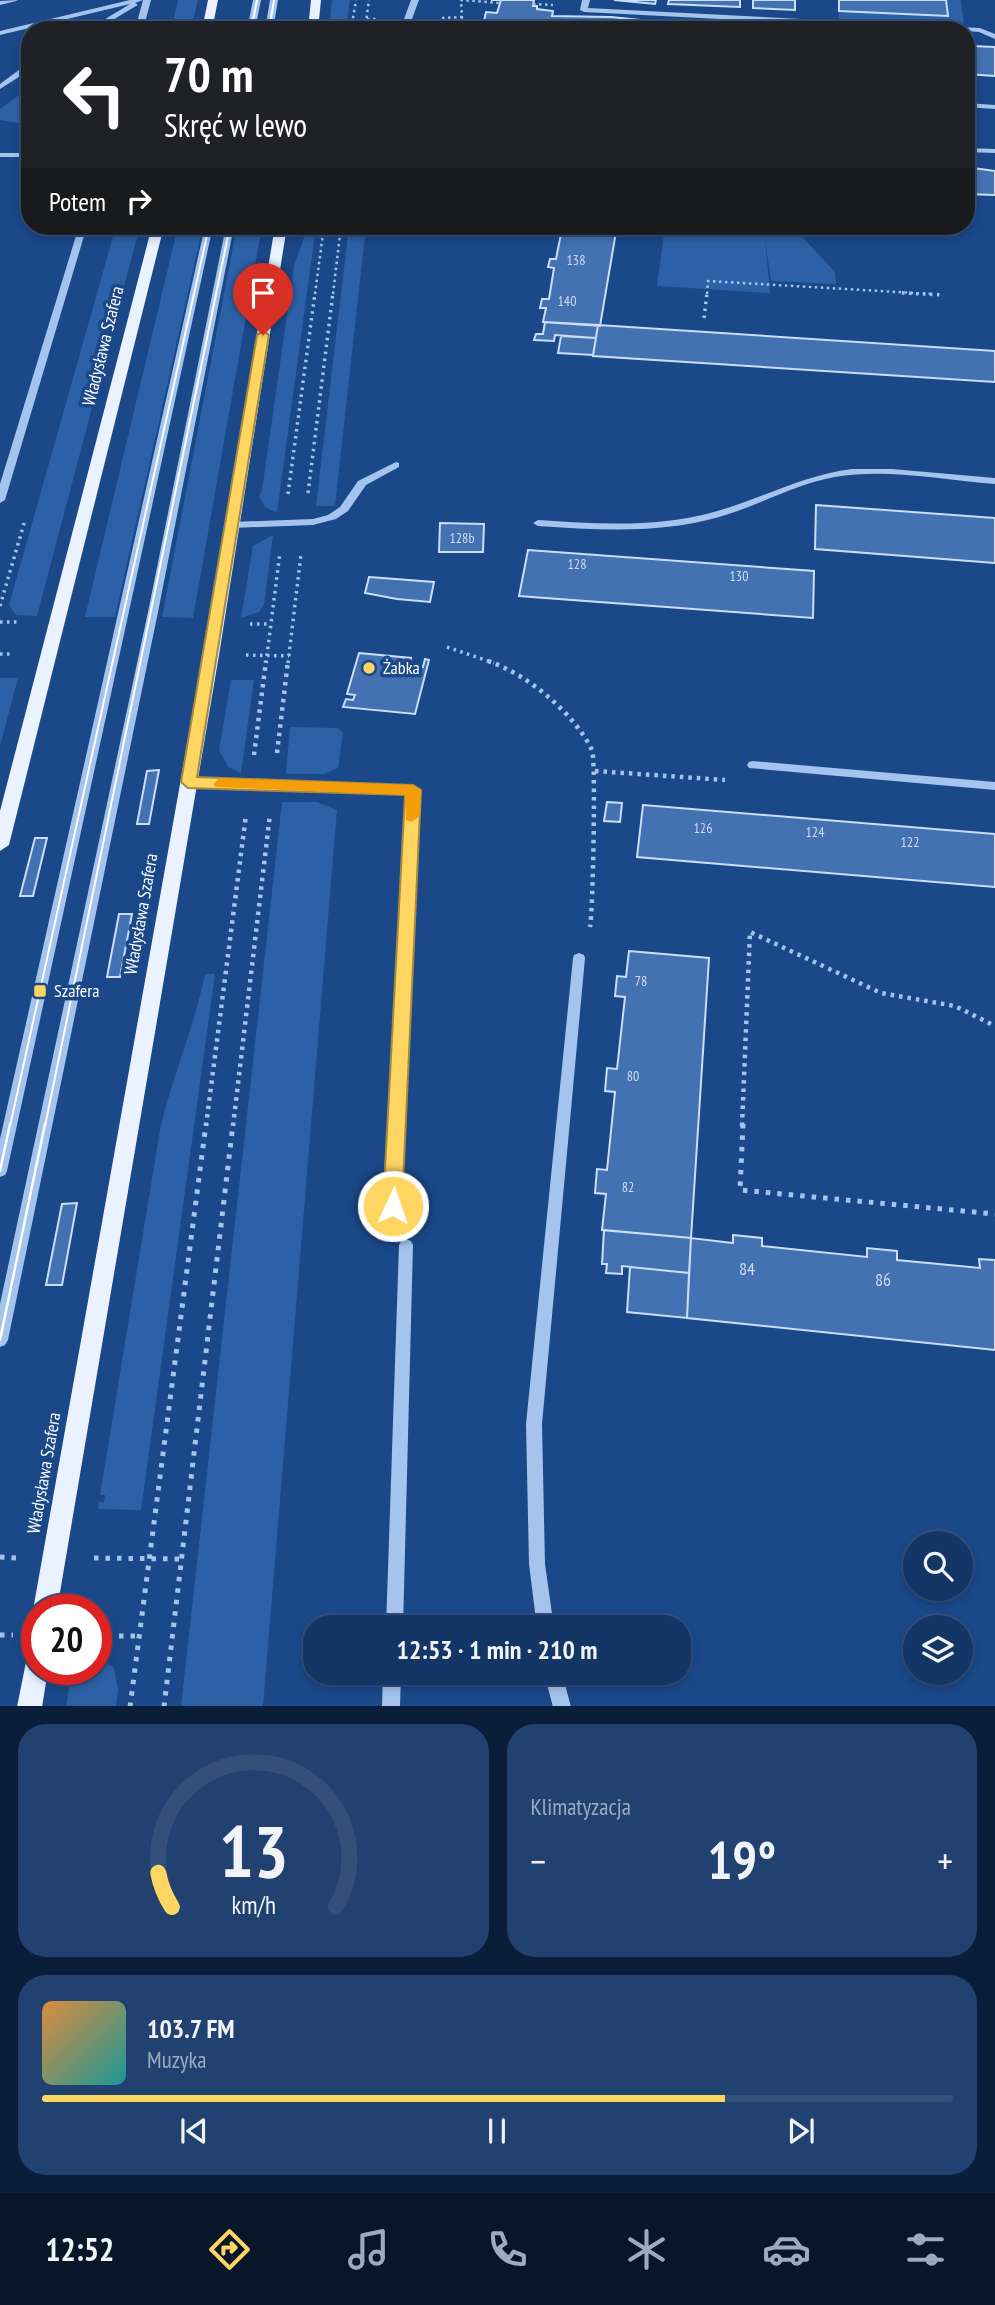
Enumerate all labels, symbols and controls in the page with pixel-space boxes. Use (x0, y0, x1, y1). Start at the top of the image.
text: 70 m (164, 42, 253, 106)
icon: left (49, 49, 140, 140)
text: Skręć w lewo (164, 104, 307, 146)
icon: right (120, 182, 158, 220)
text: Potem (49, 185, 106, 218)
house number: 138 (567, 251, 585, 269)
pin (233, 263, 293, 335)
icon: arrive (244, 274, 282, 312)
street label: Władysława Szafera (77, 284, 129, 408)
house number: 140 (558, 292, 576, 310)
house number: 128b (450, 529, 474, 547)
house number: 128 (568, 555, 586, 573)
house number: 130 (730, 567, 748, 585)
place label: Żabka (383, 656, 420, 679)
marker: Żabka (361, 660, 377, 676)
house number: 126 (694, 819, 712, 837)
house number: 124 (806, 823, 825, 841)
house number: 122 (901, 833, 919, 851)
street label: Władysława Szafera (119, 852, 162, 976)
house number: 78 (635, 972, 647, 990)
place label: Szafera (54, 979, 99, 1002)
marker: Szafera (32, 983, 48, 999)
house number: 80 (627, 1067, 639, 1085)
position arrow (356, 1169, 430, 1243)
house number: 82 (622, 1178, 634, 1196)
house number: 84 (739, 1257, 755, 1280)
house number: 86 (875, 1268, 891, 1291)
street label: Władysława Szafera (22, 1411, 65, 1535)
map controls (903, 1531, 973, 1685)
button: search (903, 1531, 973, 1601)
speed limit sign: 20 (21, 1594, 112, 1685)
button: layers (903, 1615, 973, 1685)
text: 12:53 · 1 min · 210 m (397, 1633, 597, 1666)
text: Klimatyzacja (531, 1792, 631, 1821)
text: 13 (218, 1803, 288, 1897)
text: 19° (707, 1826, 776, 1893)
text: − (531, 1836, 546, 1885)
text: + (937, 1836, 953, 1885)
text: km/h (231, 1888, 275, 1920)
text: 103.7 FM (147, 2012, 235, 2045)
text: Muzyka (147, 2045, 207, 2074)
icon: previous (175, 2112, 213, 2150)
icon: pause (478, 2112, 516, 2150)
icon: next (782, 2112, 820, 2150)
icon: directions (205, 2225, 254, 2274)
icon: music (344, 2225, 393, 2274)
icon: phone (483, 2225, 532, 2274)
icon: climate (622, 2225, 671, 2274)
icon: car (762, 2225, 811, 2274)
icon: filters (901, 2225, 950, 2274)
text: 12:52 (45, 2228, 114, 2270)

